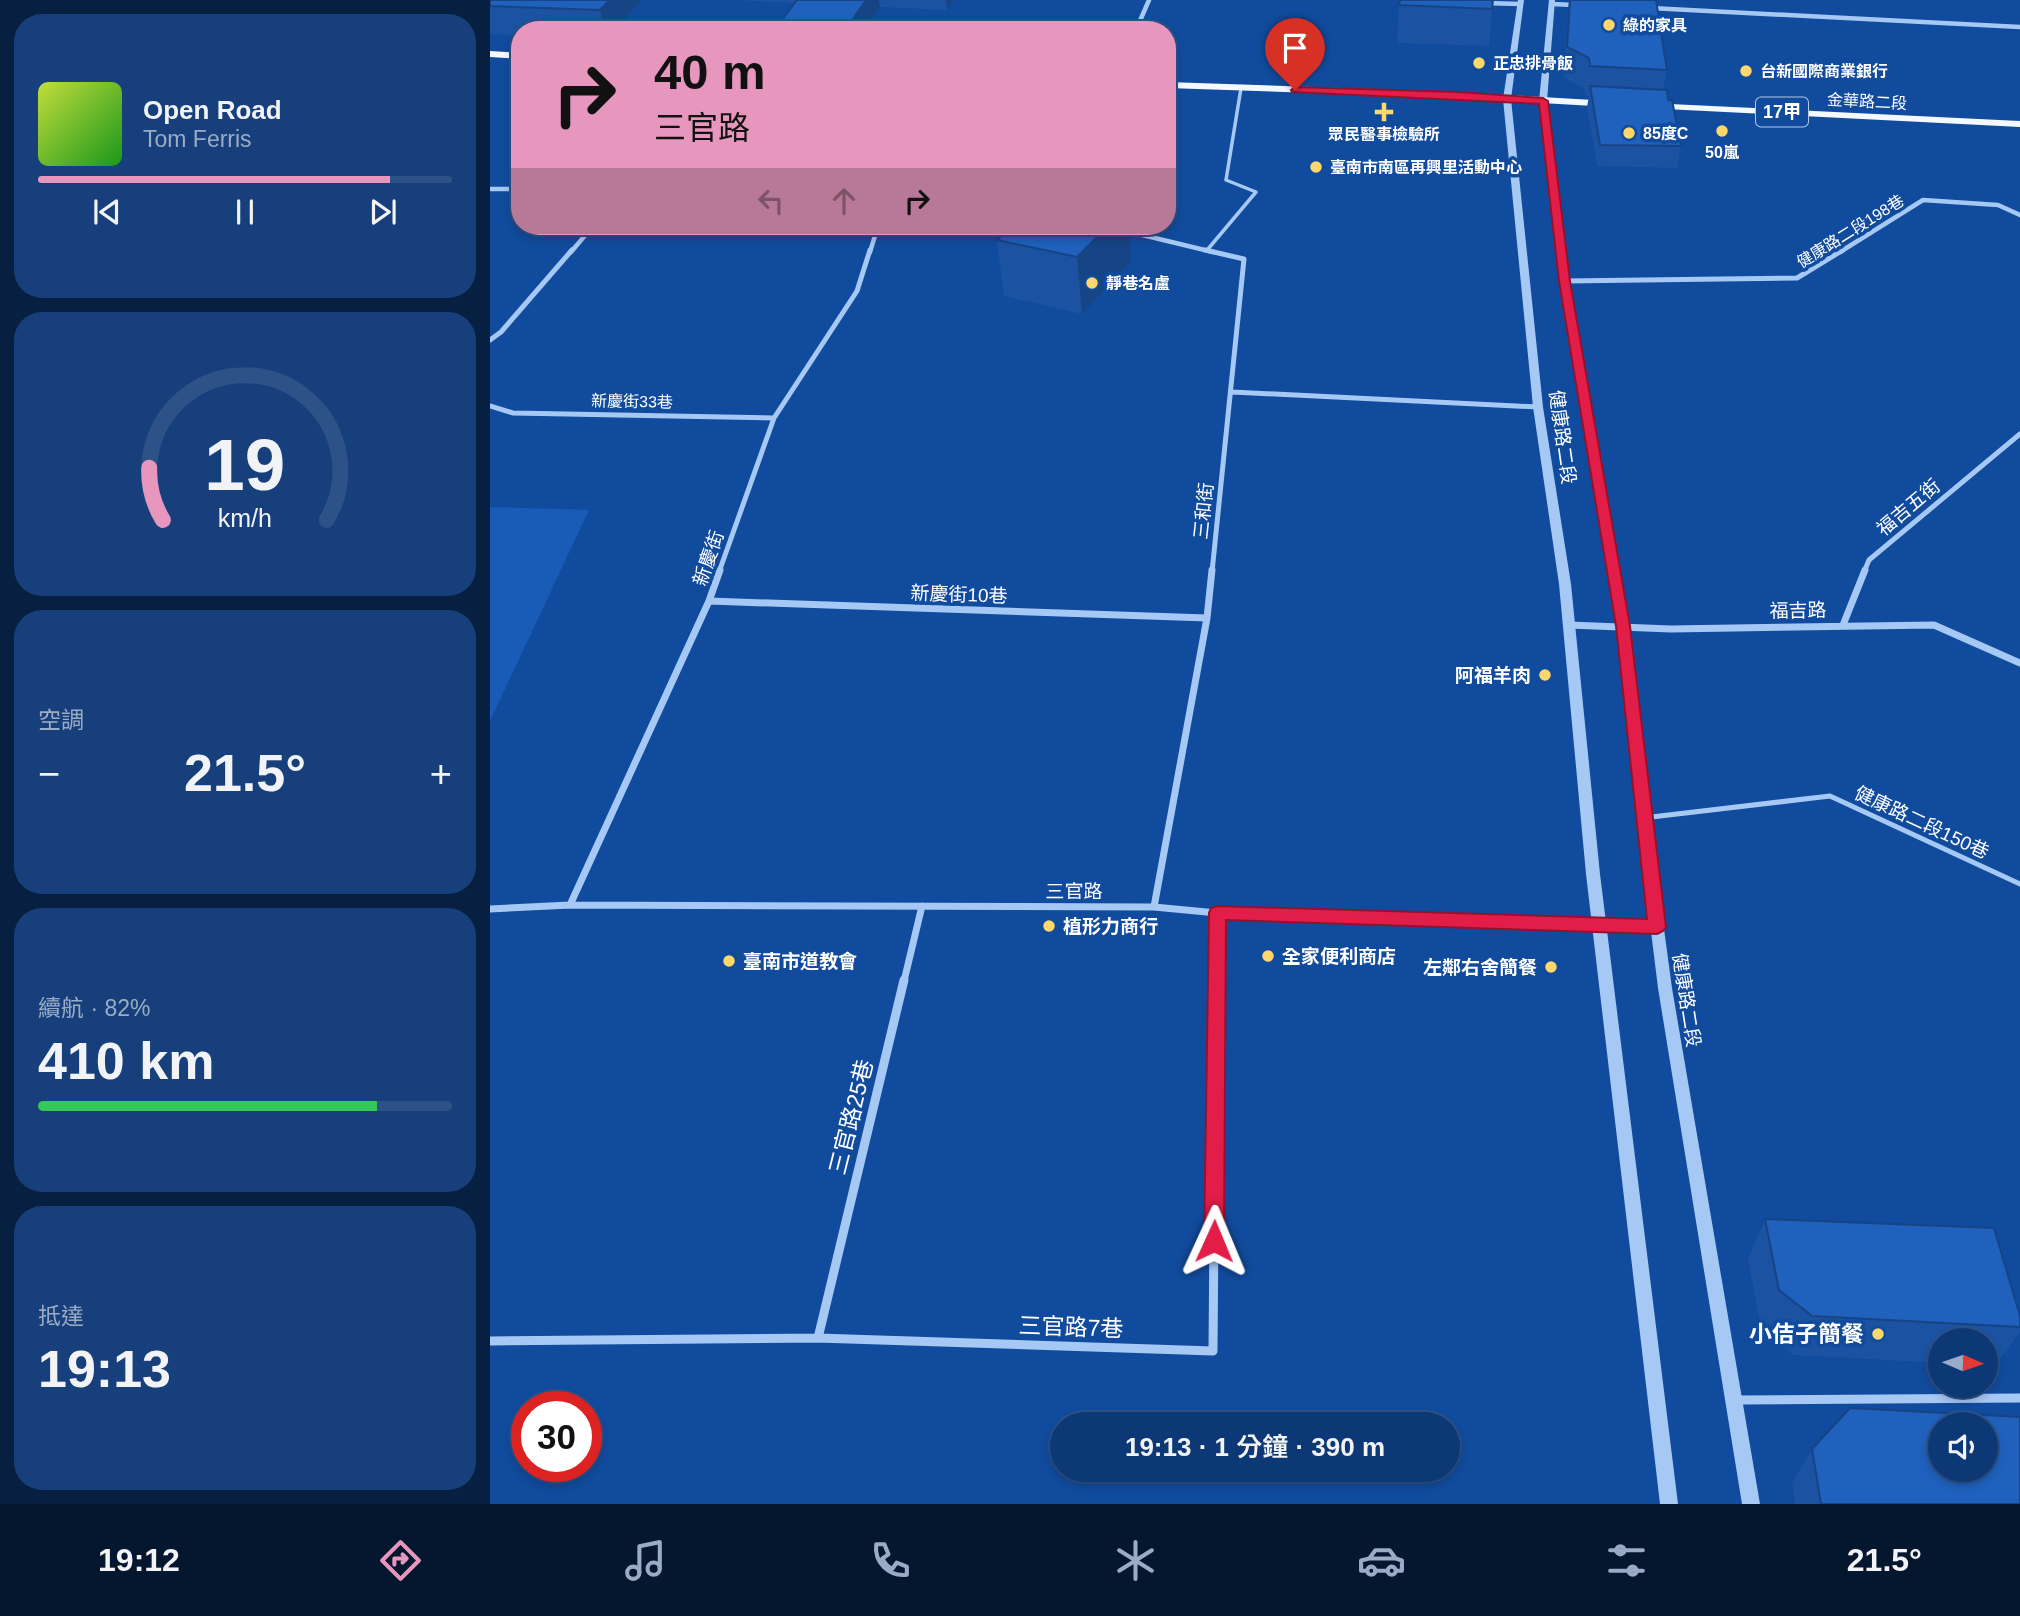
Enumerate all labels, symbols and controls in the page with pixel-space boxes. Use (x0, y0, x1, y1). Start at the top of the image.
marker: 綠的家具 (1601, 17, 1617, 33)
place label: 綠的家具 (1623, 17, 1687, 34)
pin (1265, 18, 1325, 90)
icon: arrive (1276, 29, 1314, 67)
text: 40 m (654, 45, 766, 99)
icon: right (539, 49, 630, 140)
place label: 正忠排骨飯 (1493, 54, 1573, 72)
marker: 正忠排骨飯 (1471, 55, 1487, 71)
marker: 台新國際商業銀行 (1738, 63, 1754, 79)
place label: 台新國際商業銀行 (1760, 63, 1888, 80)
street label: 金華路二段 (1827, 91, 1907, 112)
text: Open Road (143, 95, 282, 125)
road number: 17甲 (1756, 98, 1808, 127)
marker: 眾民醫事檢驗所 (1374, 102, 1394, 122)
text: 三官路 (654, 110, 750, 146)
marker: 50嵐 (1714, 123, 1730, 139)
place label: 眾民醫事檢驗所 (1328, 125, 1440, 143)
marker: 85度C (1621, 125, 1637, 141)
place label: 85度C (1643, 125, 1689, 142)
text: Tom Ferris (143, 126, 252, 152)
place label: 50嵐 (1705, 144, 1740, 161)
marker: 臺南市南區再興里活動中心 (1308, 159, 1324, 175)
place label: 臺南市南區再興里活動中心 (1330, 159, 1522, 176)
icon: left (752, 182, 790, 220)
icon: ahead (825, 182, 863, 220)
icon: right (898, 182, 936, 220)
street label: 健康路二段198巷 (1794, 192, 1907, 271)
icon: previous (88, 193, 126, 231)
icon: pause (226, 193, 264, 231)
icon: next (364, 193, 402, 231)
marker: 靜巷名盧 (1084, 275, 1100, 291)
place label: 靜巷名盧 (1106, 275, 1170, 292)
street label: 健康路二段 (1545, 389, 1580, 486)
street label: 新慶街33巷 (591, 391, 673, 411)
text: 19 (205, 424, 285, 505)
street label: 福吉五街 (1872, 475, 1944, 540)
street label: 三和街 (1190, 482, 1217, 541)
text: km/h (218, 504, 272, 532)
street label: 新慶街 (689, 528, 728, 589)
street label: 新慶街10巷 (910, 582, 1008, 607)
street label: 福吉路 (1769, 600, 1827, 621)
place label: 阿福羊肉 (1455, 665, 1531, 686)
marker: 阿福羊肉 (1537, 667, 1553, 683)
text: 空調 (38, 707, 84, 733)
text: 21.5° (184, 744, 306, 802)
text: − (38, 753, 60, 795)
text: + (430, 753, 452, 795)
street label: 健康路二段150巷 (1851, 782, 1992, 863)
street label: 三官路 (1045, 881, 1103, 902)
place label: 植形力商行 (1063, 916, 1158, 937)
marker: 植形力商行 (1041, 918, 1057, 934)
place label: 全家便利商店 (1282, 946, 1396, 967)
marker: 全家便利商店 (1260, 948, 1276, 964)
place label: 臺南市道教會 (743, 951, 857, 972)
street label: 健康路二段 (1669, 952, 1704, 1049)
marker: 臺南市道教會 (721, 953, 737, 969)
place label: 左鄰右舍簡餐 (1423, 957, 1537, 978)
marker: 左鄰右舍簡餐 (1543, 959, 1559, 975)
text: 續航 · 82% (38, 995, 150, 1021)
text: 410 km (38, 1032, 214, 1090)
street label: 三官路25巷 (824, 1057, 878, 1177)
position arrow (1177, 1204, 1251, 1278)
text: 抵達 (38, 1303, 84, 1329)
street label: 三官路7巷 (1018, 1312, 1124, 1342)
place label: 小佶子簡餐 (1749, 1321, 1864, 1347)
marker: 小佶子簡餐 (1870, 1326, 1886, 1342)
north arrow (1928, 1328, 1998, 1398)
map controls (1928, 1328, 1998, 1482)
text: 19:13 (38, 1340, 171, 1398)
speed limit sign: 30 (511, 1391, 602, 1482)
button: sound (1928, 1412, 1998, 1482)
text: 19:13 · 1 分鐘 · 390 m (1125, 1432, 1385, 1462)
icon: directions (376, 1536, 425, 1585)
icon: music (621, 1536, 670, 1585)
icon: phone (866, 1536, 915, 1585)
icon: climate (1111, 1536, 1160, 1585)
icon: car (1357, 1536, 1406, 1585)
icon: filters (1602, 1536, 1651, 1585)
text: 19:12 (98, 1542, 180, 1578)
text: 21.5° (1847, 1542, 1922, 1578)

